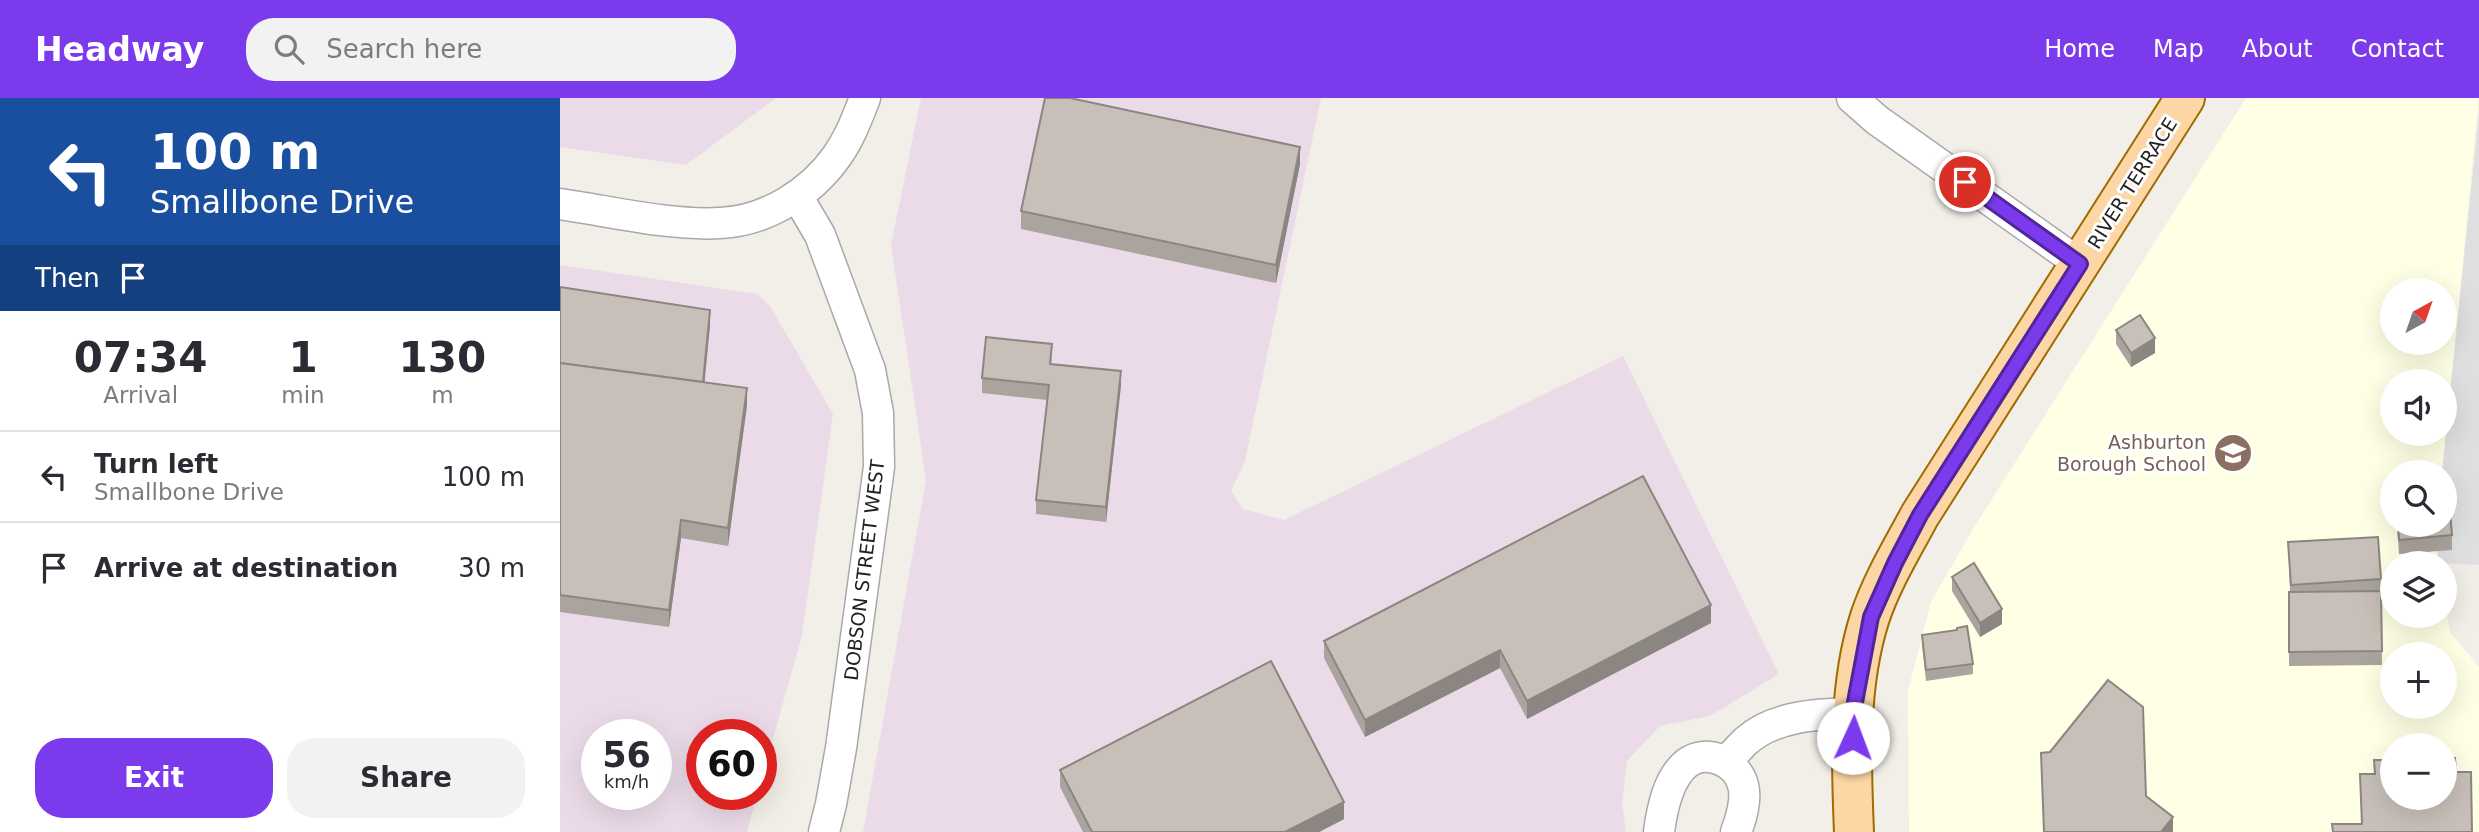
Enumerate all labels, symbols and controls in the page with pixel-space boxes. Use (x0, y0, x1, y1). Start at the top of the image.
search box (246, 18, 736, 81)
text: Headway (35, 30, 204, 69)
icon: search (270, 30, 308, 68)
text: Search here (326, 34, 482, 64)
text: Home (2044, 35, 2115, 63)
text: Map (2153, 35, 2204, 63)
text: About (2242, 35, 2313, 63)
text: Contact (2351, 35, 2444, 63)
street label: RIVER TERRACE (2083, 113, 2181, 253)
text: 100 m (150, 124, 320, 181)
icon: left (35, 126, 126, 217)
pin (1935, 152, 1995, 212)
icon: arrive (1946, 163, 1984, 201)
text: Smallbone Drive (150, 183, 414, 221)
icon: arrive (114, 259, 152, 297)
text: Then (35, 263, 100, 293)
north arrow (2380, 278, 2457, 355)
map controls (2380, 278, 2457, 810)
text: 07:34 (74, 333, 208, 382)
text: 1 (288, 333, 318, 382)
text: 130 (399, 333, 486, 382)
button: sound (2380, 369, 2457, 446)
text: Arrival (103, 382, 178, 408)
text: min (281, 382, 325, 408)
text: m (431, 382, 454, 408)
place label: Ashburton Borough School (2057, 431, 2206, 475)
school or university icon: Ashburton Borough School (2212, 432, 2254, 474)
text: Turn left (94, 449, 218, 479)
icon: left (35, 458, 73, 496)
street label: DOBSON STREET WEST (840, 458, 889, 682)
button: search (2380, 460, 2457, 537)
text: 100 m (442, 462, 525, 492)
text: Smallbone Drive (94, 479, 284, 505)
icon: arrive (35, 549, 73, 587)
button: layers (2380, 551, 2457, 628)
text: Arrive at destination (94, 553, 398, 583)
text: 30 m (458, 553, 525, 583)
button: + (2380, 642, 2457, 719)
position arrow (1816, 701, 1890, 775)
speed limit sign: 60 (686, 719, 777, 810)
button: − (2380, 733, 2457, 810)
text: 56 (602, 735, 651, 775)
button: Exit (35, 738, 273, 818)
button: Share (287, 738, 525, 818)
text: km/h (604, 771, 649, 792)

